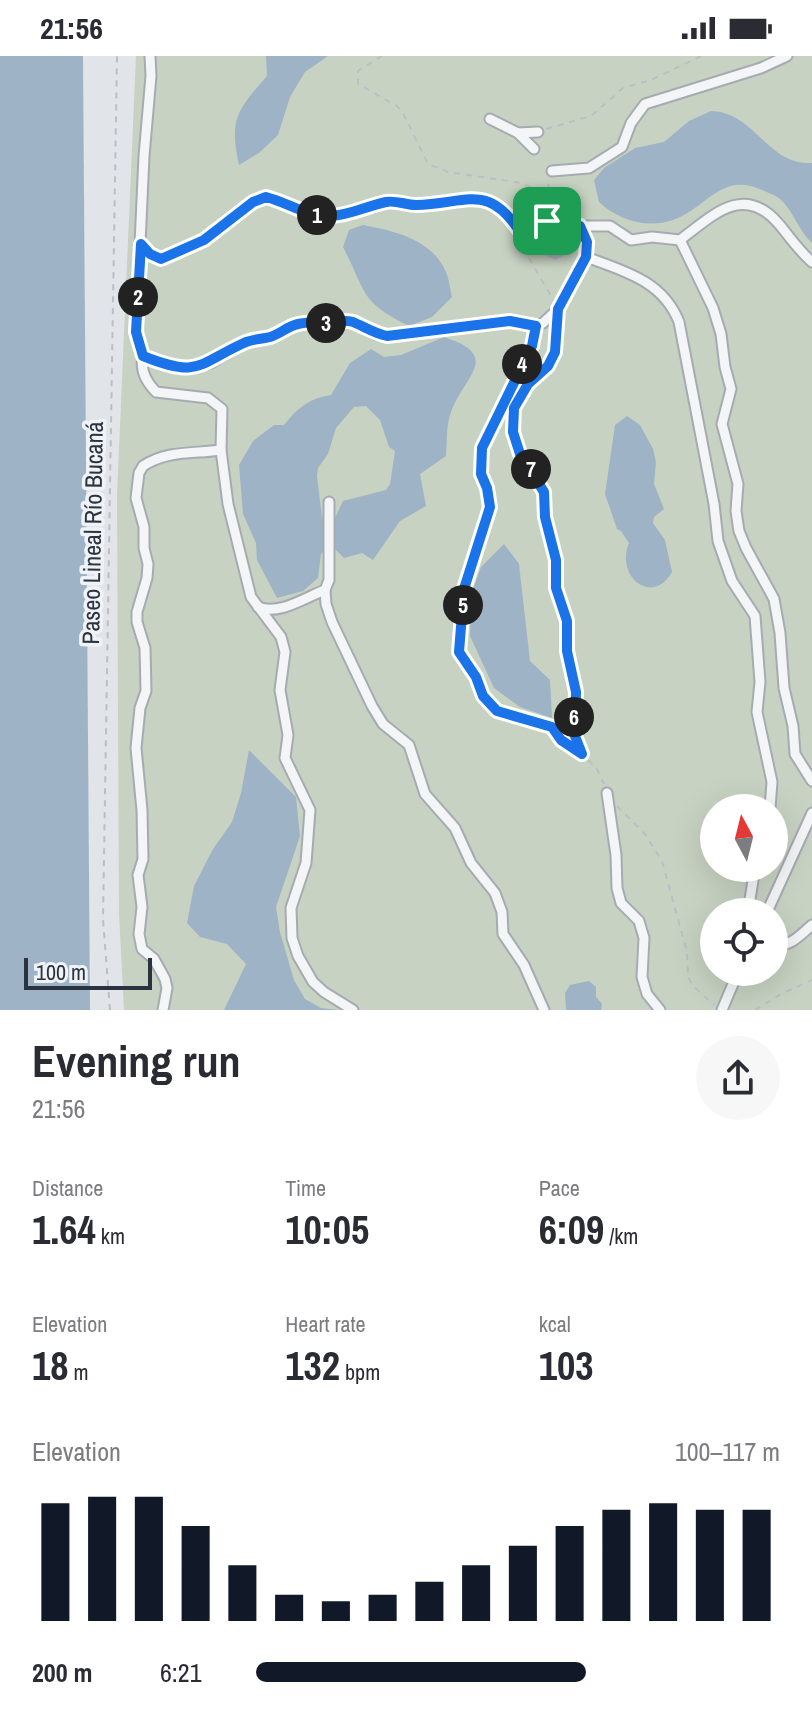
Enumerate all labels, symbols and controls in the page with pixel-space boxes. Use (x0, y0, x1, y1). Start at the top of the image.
text: 21:56 (40, 8, 103, 48)
pin (513, 187, 581, 255)
pin: 1 (297, 195, 337, 235)
icon: arrive (525, 199, 569, 243)
text: 1 (312, 200, 322, 230)
pin: 2 (118, 277, 158, 317)
text: 2 (133, 282, 143, 312)
pin: 3 (306, 303, 346, 343)
text: 3 (321, 308, 331, 338)
pin: 4 (502, 344, 542, 384)
text: 4 (517, 349, 527, 379)
street label: Paseo Lineal Río Bucaná (74, 421, 110, 645)
pin: 7 (511, 449, 551, 489)
text: 7 (526, 454, 536, 484)
pin: 5 (443, 585, 483, 625)
text: 5 (458, 590, 468, 620)
pin: 6 (554, 697, 594, 737)
text: 6 (569, 702, 579, 732)
north arrow (700, 794, 788, 882)
map controls (700, 794, 788, 986)
button: locate (700, 898, 788, 986)
scale bar (24, 954, 152, 990)
text: 100 m (36, 957, 86, 987)
text: Evening run (32, 1031, 241, 1091)
button: share (696, 1036, 780, 1120)
text: 21:56 (32, 1091, 85, 1126)
text: Distance (32, 1173, 103, 1203)
text: Time (285, 1173, 326, 1203)
text: Pace (539, 1173, 580, 1203)
text: 1.64 (32, 1203, 96, 1256)
text: 10:05 (285, 1203, 369, 1256)
text: 6:09 (539, 1203, 604, 1256)
text: km (96, 1221, 125, 1251)
text: /km (604, 1221, 638, 1251)
text: Elevation (32, 1309, 107, 1339)
text: Heart rate (285, 1309, 366, 1339)
text: kcal (539, 1309, 571, 1339)
text: 18 (32, 1339, 68, 1392)
text: 132 (285, 1339, 340, 1392)
text: 103 (539, 1339, 593, 1392)
text: m (68, 1357, 89, 1387)
text: bpm (340, 1357, 380, 1387)
text: Elevation (32, 1434, 121, 1469)
text: 100–117 m (675, 1434, 780, 1469)
text: 200 m (32, 1655, 92, 1690)
text: 6:21 (160, 1655, 202, 1690)

